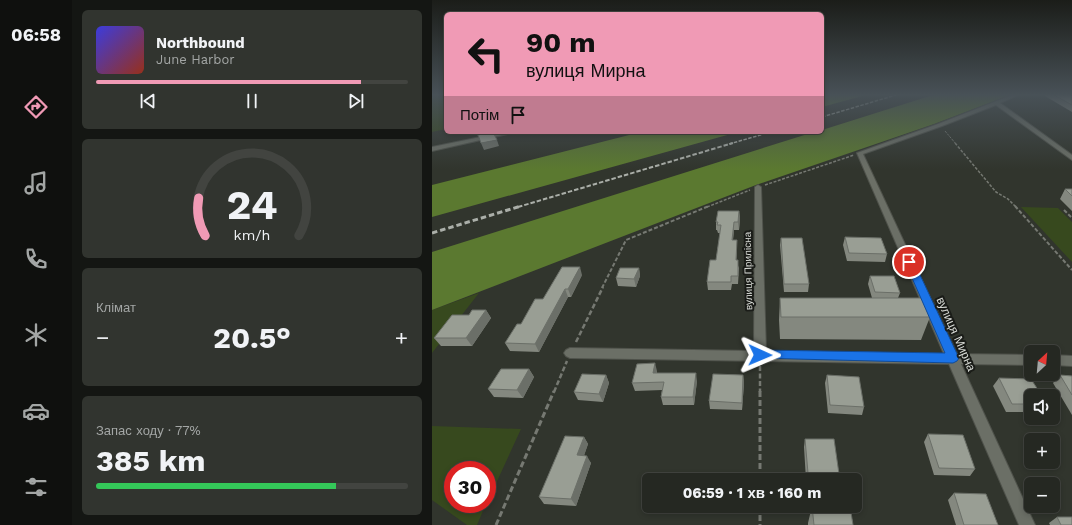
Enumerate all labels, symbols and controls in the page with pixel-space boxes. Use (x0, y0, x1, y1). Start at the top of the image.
text: 06:58 (11, 24, 61, 45)
text: 90 m (526, 26, 596, 59)
icon: left (460, 28, 512, 80)
text: Northbound (156, 34, 245, 52)
text: June Harbor (156, 52, 235, 67)
text: вулиця Мирна (526, 60, 646, 81)
icon: previous (137, 90, 159, 112)
icon: pause (241, 90, 263, 112)
icon: next (345, 90, 367, 112)
icon: directions (22, 93, 50, 121)
icon: arrive (507, 104, 529, 126)
text: Потім (460, 106, 499, 124)
icon: music (22, 169, 50, 197)
text: 24 (226, 180, 278, 229)
text: km/h (234, 227, 270, 243)
street label: вулиця Прилісна (742, 231, 754, 310)
icon: phone (22, 245, 50, 273)
pin (892, 245, 926, 279)
icon: arrive (898, 251, 920, 273)
street label: вулиця Мирна (933, 295, 979, 374)
text: Клімат (96, 300, 136, 315)
text: 20.5° (213, 320, 291, 355)
icon: climate (22, 321, 50, 349)
text: − (96, 325, 109, 350)
text: + (395, 325, 408, 350)
position arrow (739, 334, 781, 376)
north arrow (1024, 345, 1060, 381)
map controls (1024, 345, 1060, 513)
button: sound (1024, 389, 1060, 425)
icon: car (22, 397, 50, 425)
text: Запас ходу · 77% (96, 423, 201, 438)
button: + (1024, 433, 1060, 469)
text: 385 km (96, 443, 206, 478)
speed limit sign: 30 (444, 461, 496, 513)
icon: filters (22, 473, 50, 501)
button: − (1024, 477, 1060, 513)
text: 06:59 · 1 хв · 160 m (683, 484, 821, 502)

